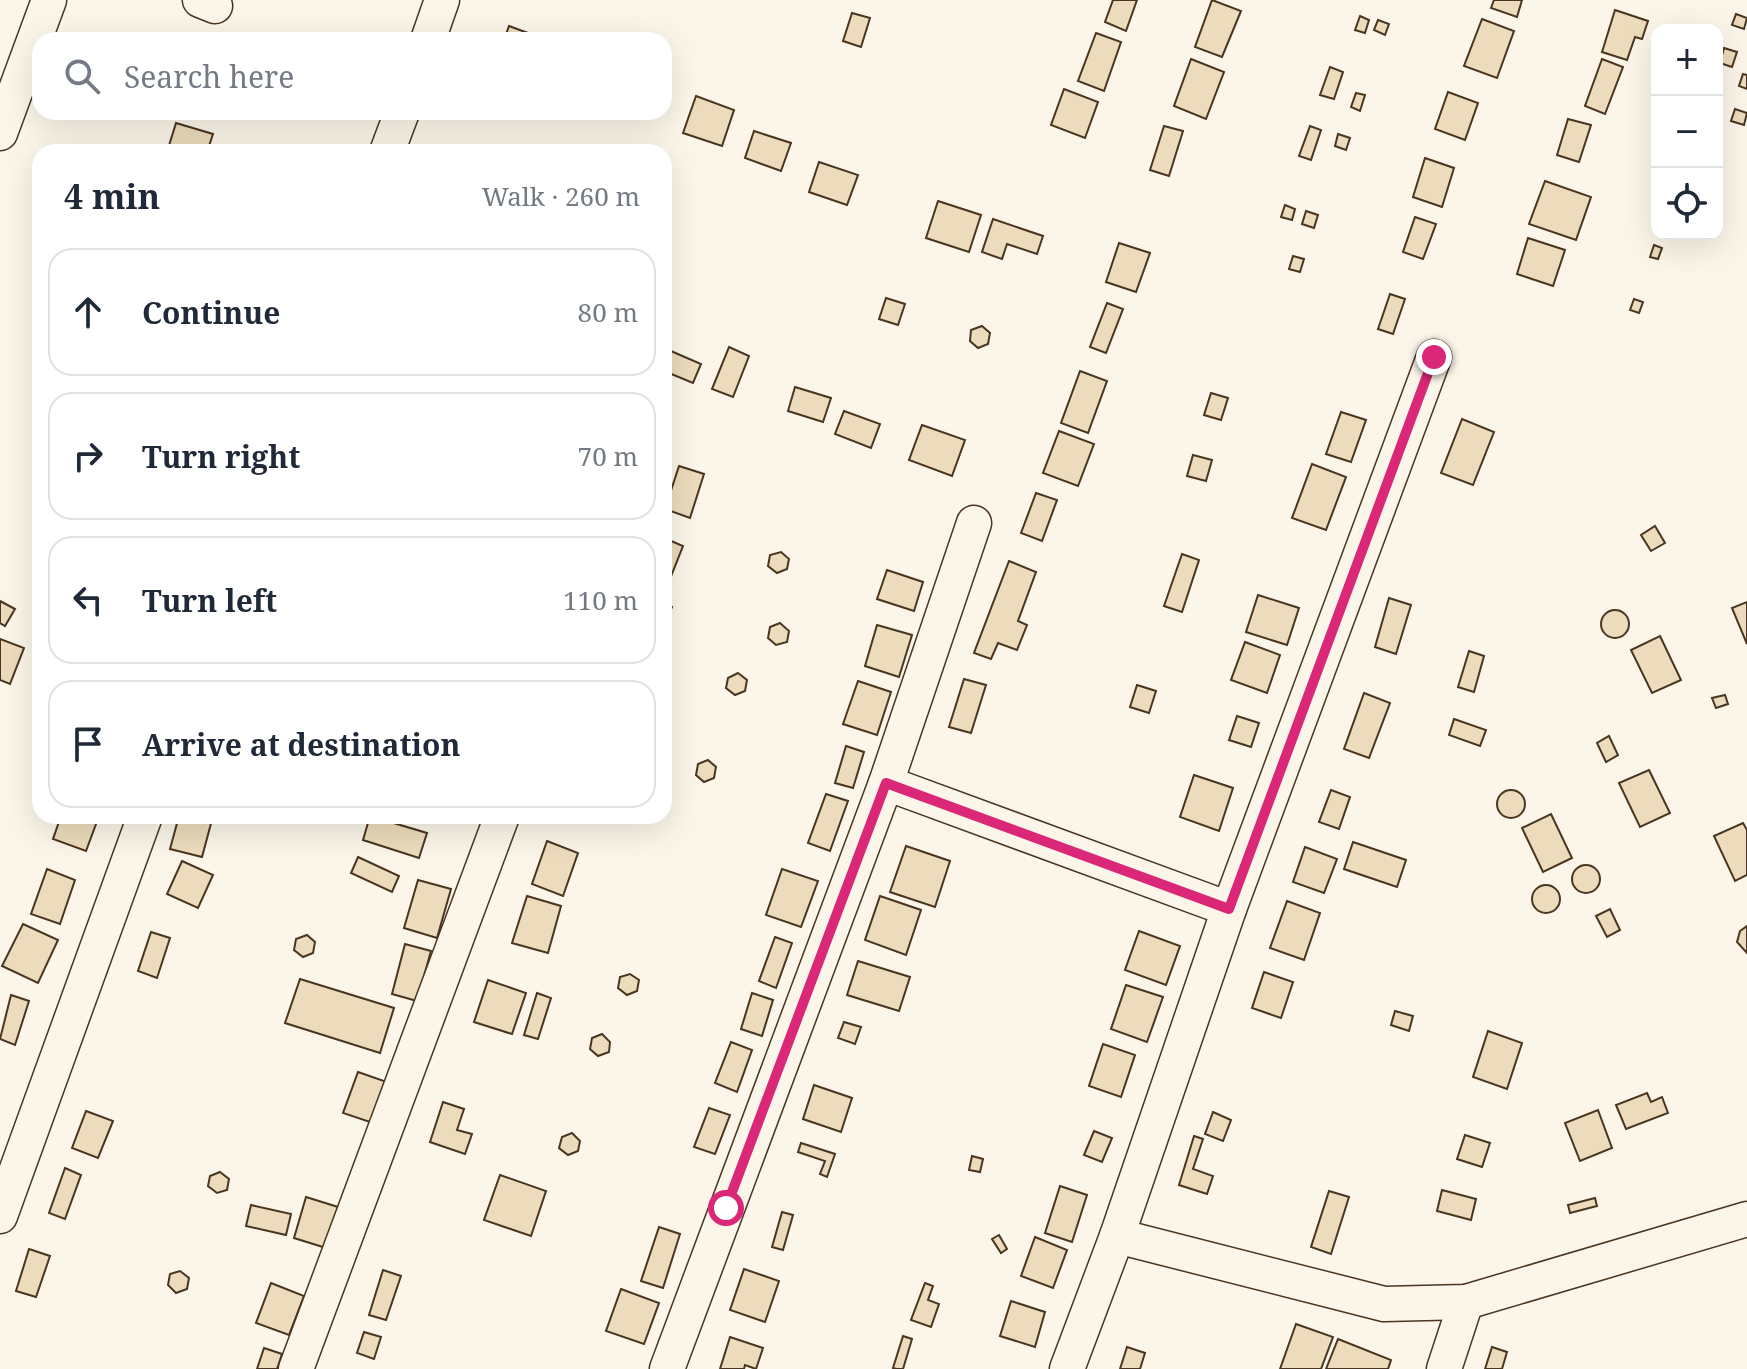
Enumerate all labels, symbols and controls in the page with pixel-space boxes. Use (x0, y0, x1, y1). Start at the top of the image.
map controls (1651, 24, 1723, 240)
button: + (1651, 24, 1723, 96)
search box (32, 32, 672, 120)
icon: search (60, 54, 104, 98)
text: Search here (124, 56, 294, 97)
button: − (1651, 96, 1723, 168)
button: locate (1651, 168, 1723, 240)
text: 4 min (64, 173, 160, 219)
text: Walk · 260 m (482, 178, 640, 214)
icon: ahead (66, 290, 110, 334)
text: Continue (142, 292, 280, 333)
text: 80 m (578, 294, 638, 330)
route end (1416, 339, 1452, 375)
icon: right (66, 434, 110, 478)
text: Turn right (142, 436, 300, 477)
text: 70 m (578, 438, 638, 474)
icon: left (66, 578, 110, 622)
text: Turn left (142, 580, 277, 621)
text: 110 m (563, 582, 638, 618)
icon: arrive (66, 722, 110, 766)
text: Arrive at destination (142, 724, 461, 765)
route start (708, 1190, 744, 1226)

